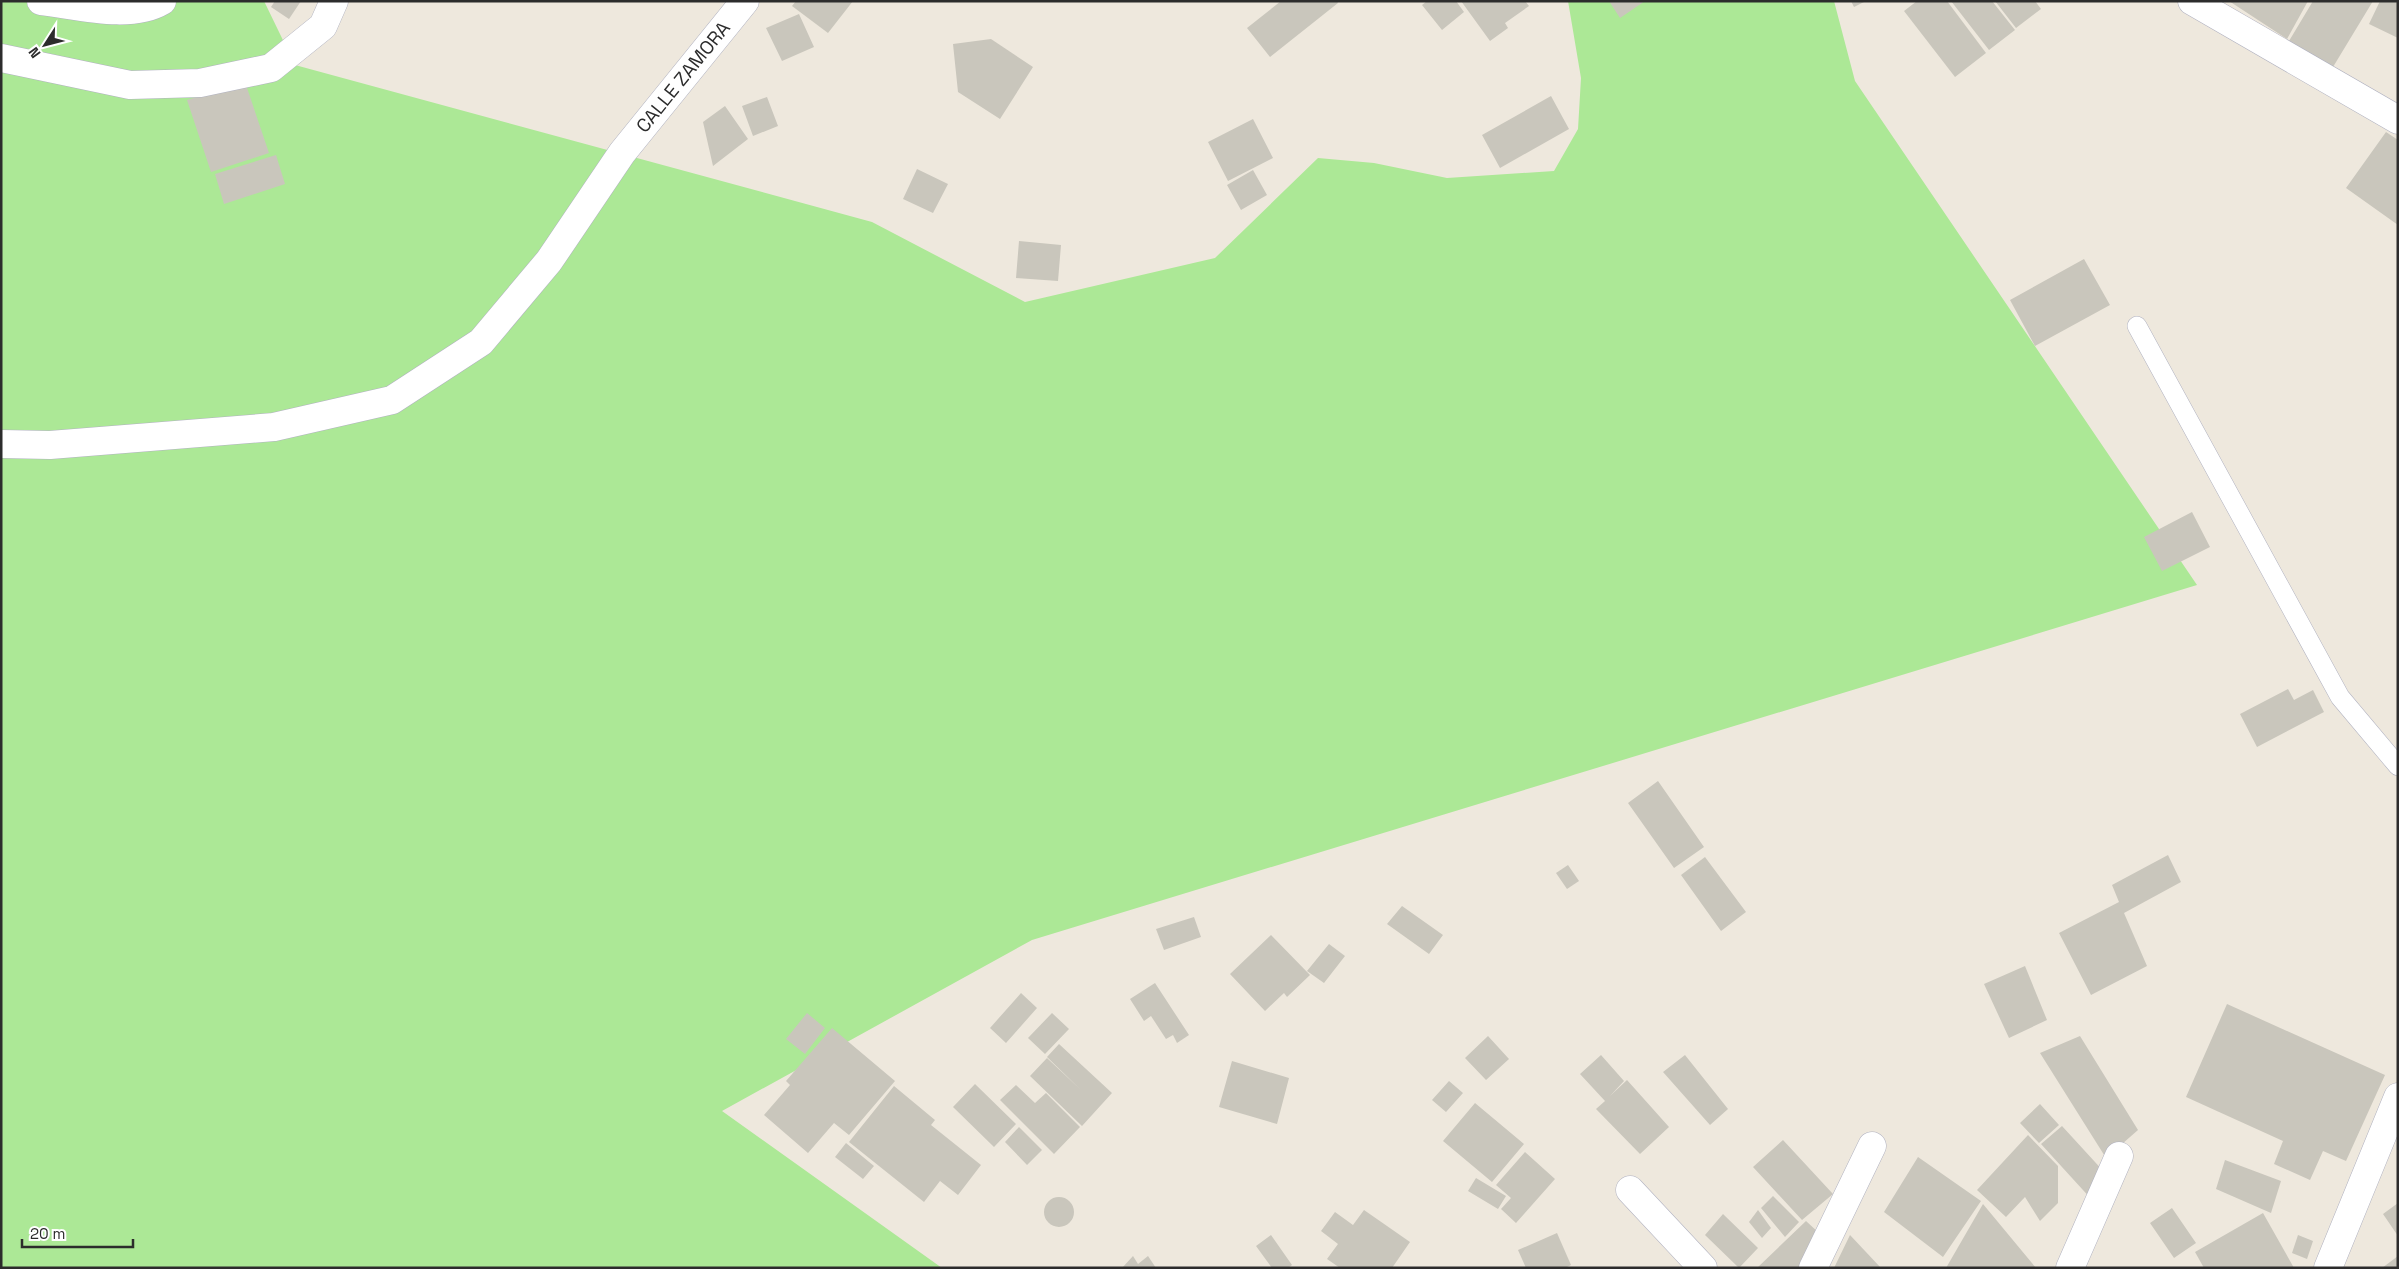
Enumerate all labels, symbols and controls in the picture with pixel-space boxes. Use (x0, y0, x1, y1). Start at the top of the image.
street label: CALLE ZAMORA (630, 16, 736, 138)
north arrow (20, 20, 70, 70)
text: N (24, 44, 45, 62)
scale bar (22, 1216, 134, 1248)
text: 20 m (30, 1224, 65, 1243)

